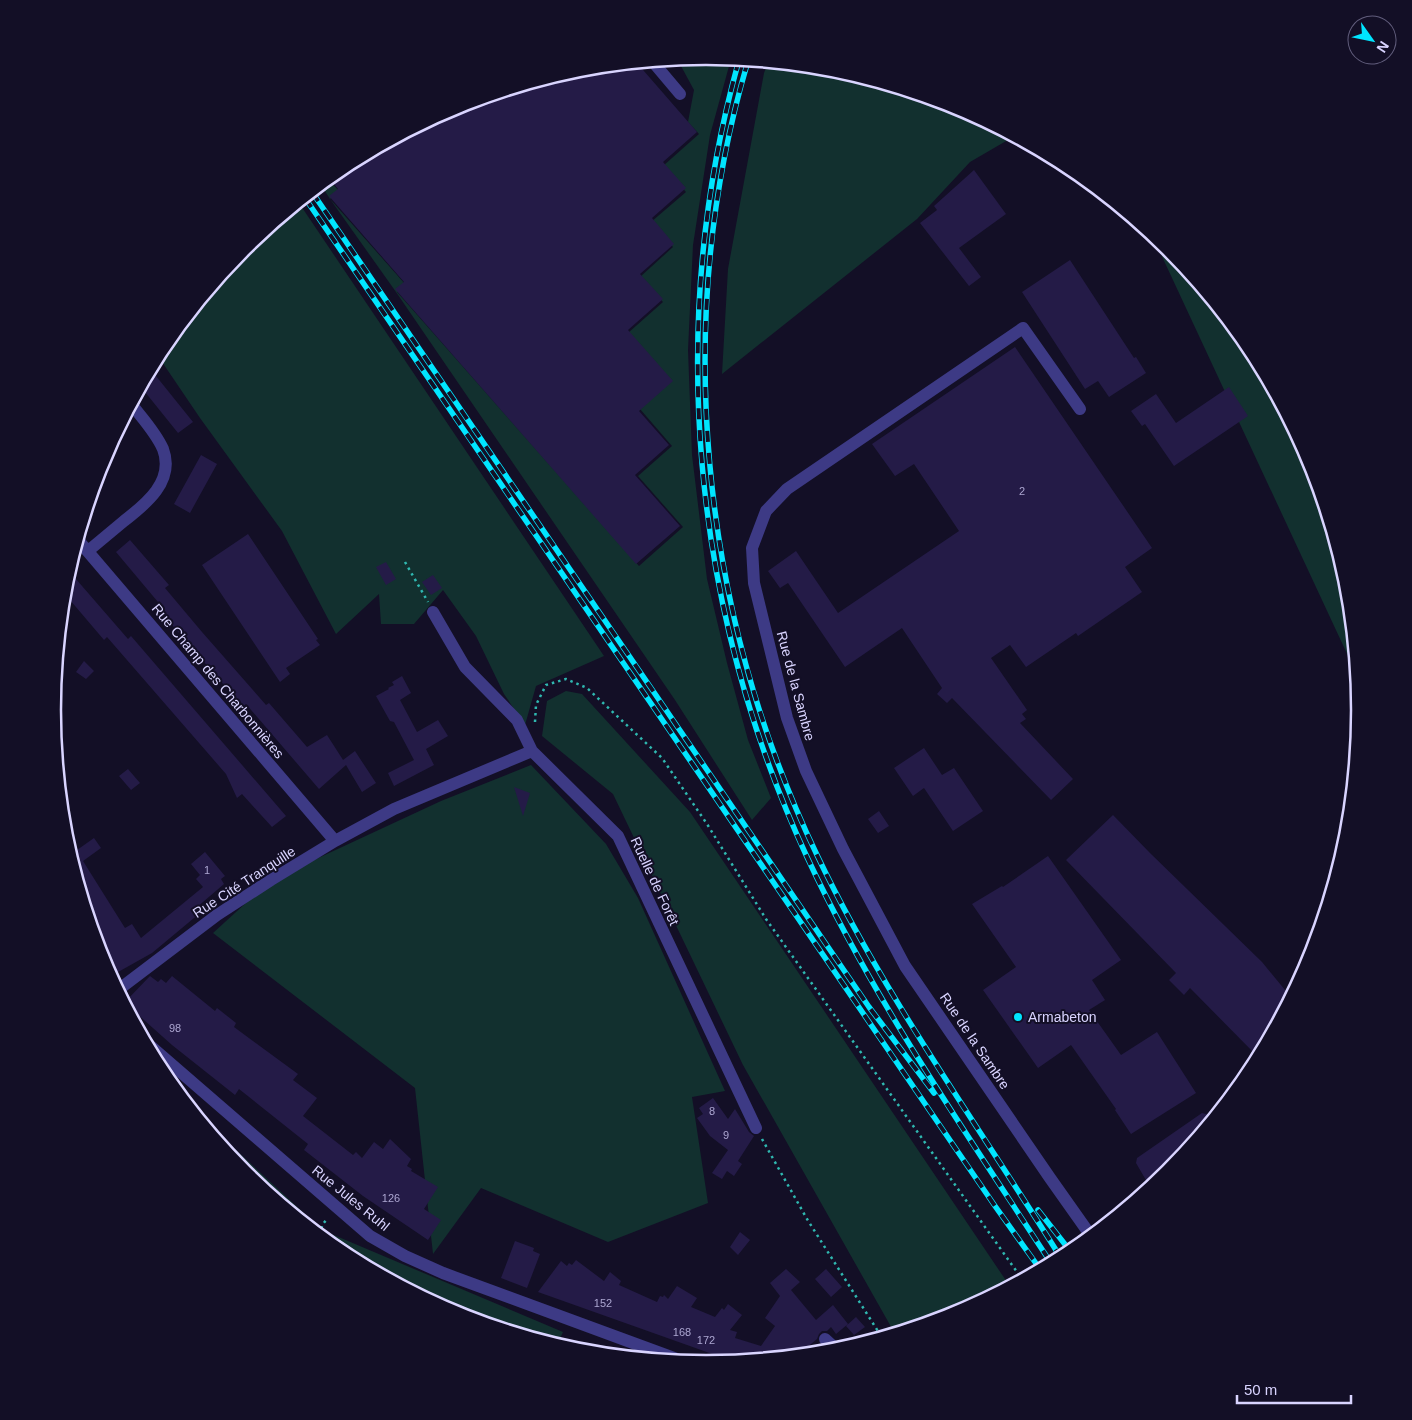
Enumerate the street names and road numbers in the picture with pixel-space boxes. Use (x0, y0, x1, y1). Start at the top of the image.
street label: Rue Champ des Charbonnières (149, 600, 287, 762)
street label: Rue de la Sambre (774, 629, 818, 743)
street label: Ruelle de Forêt (628, 834, 683, 928)
street label: Rue Cité Tranquille (190, 843, 298, 921)
street label: Rue de la Sambre (937, 990, 1013, 1092)
street label: Rue Jules Ruhl (309, 1162, 393, 1234)

